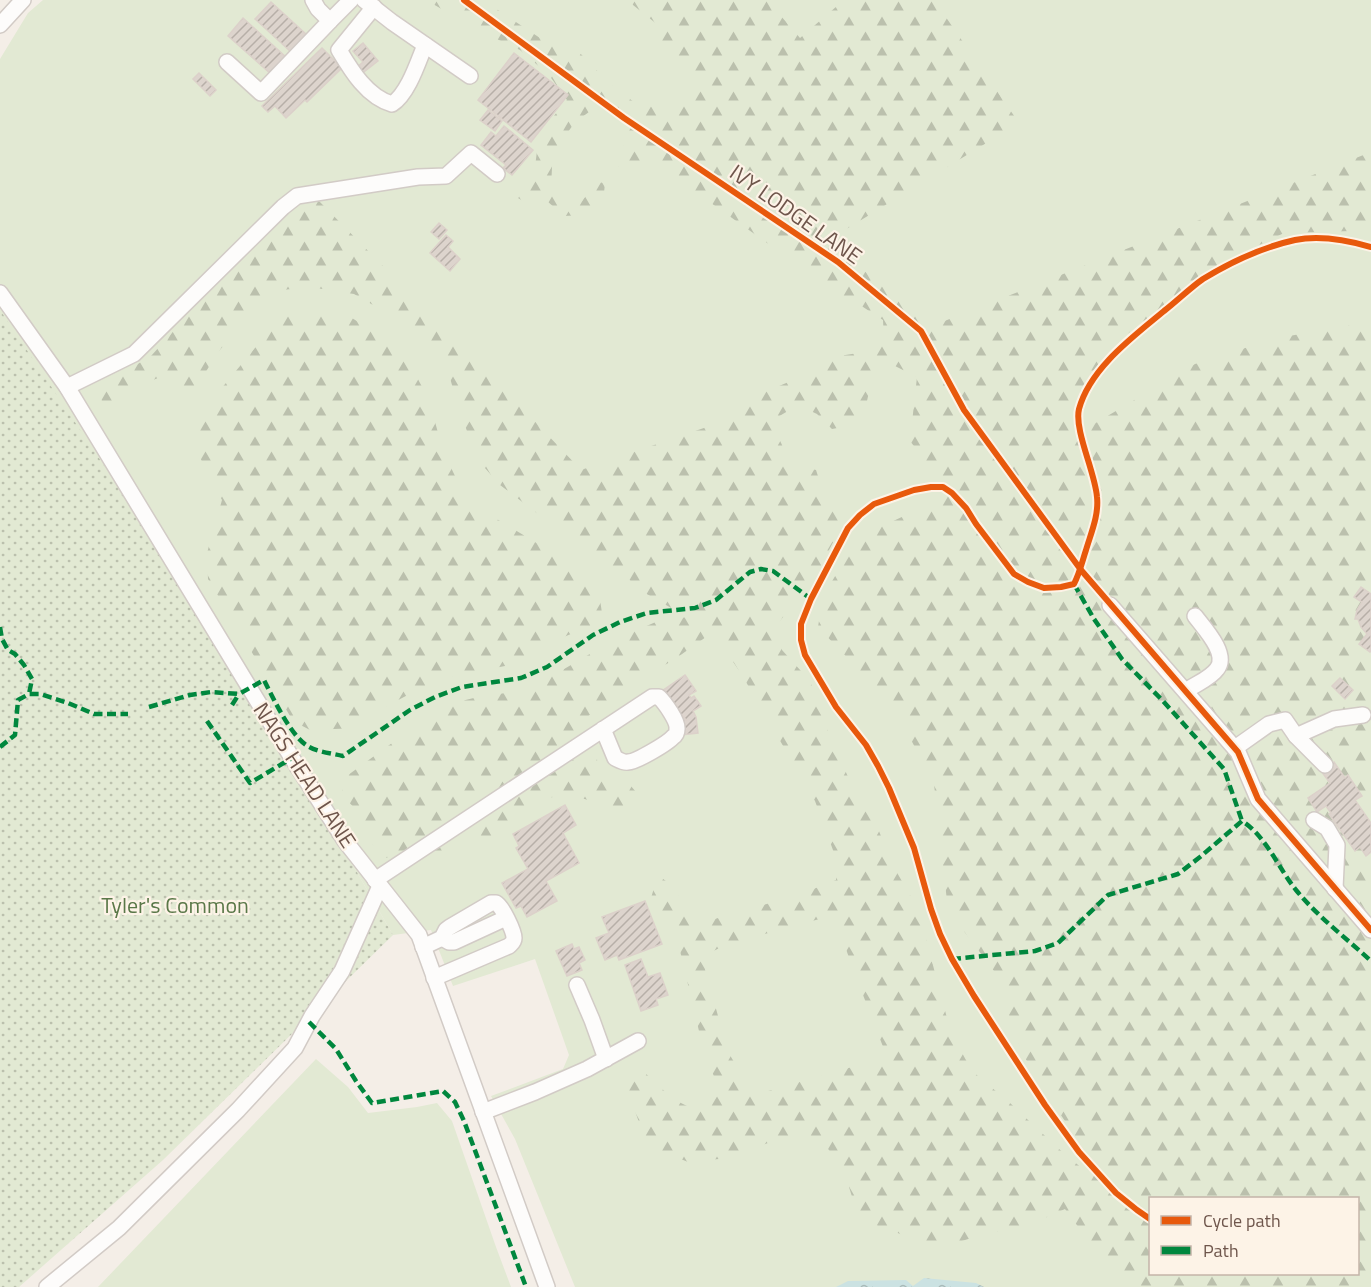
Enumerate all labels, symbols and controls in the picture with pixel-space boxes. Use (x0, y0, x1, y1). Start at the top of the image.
street label: IVY LODGE LANE (723, 156, 869, 272)
street label: NAGS HEAD LANE (245, 695, 365, 855)
park label: Tyler's Common (101, 888, 249, 922)
legend (1149, 1197, 1359, 1275)
text: Cycle path (1203, 1207, 1281, 1234)
text: Path (1203, 1237, 1239, 1264)

